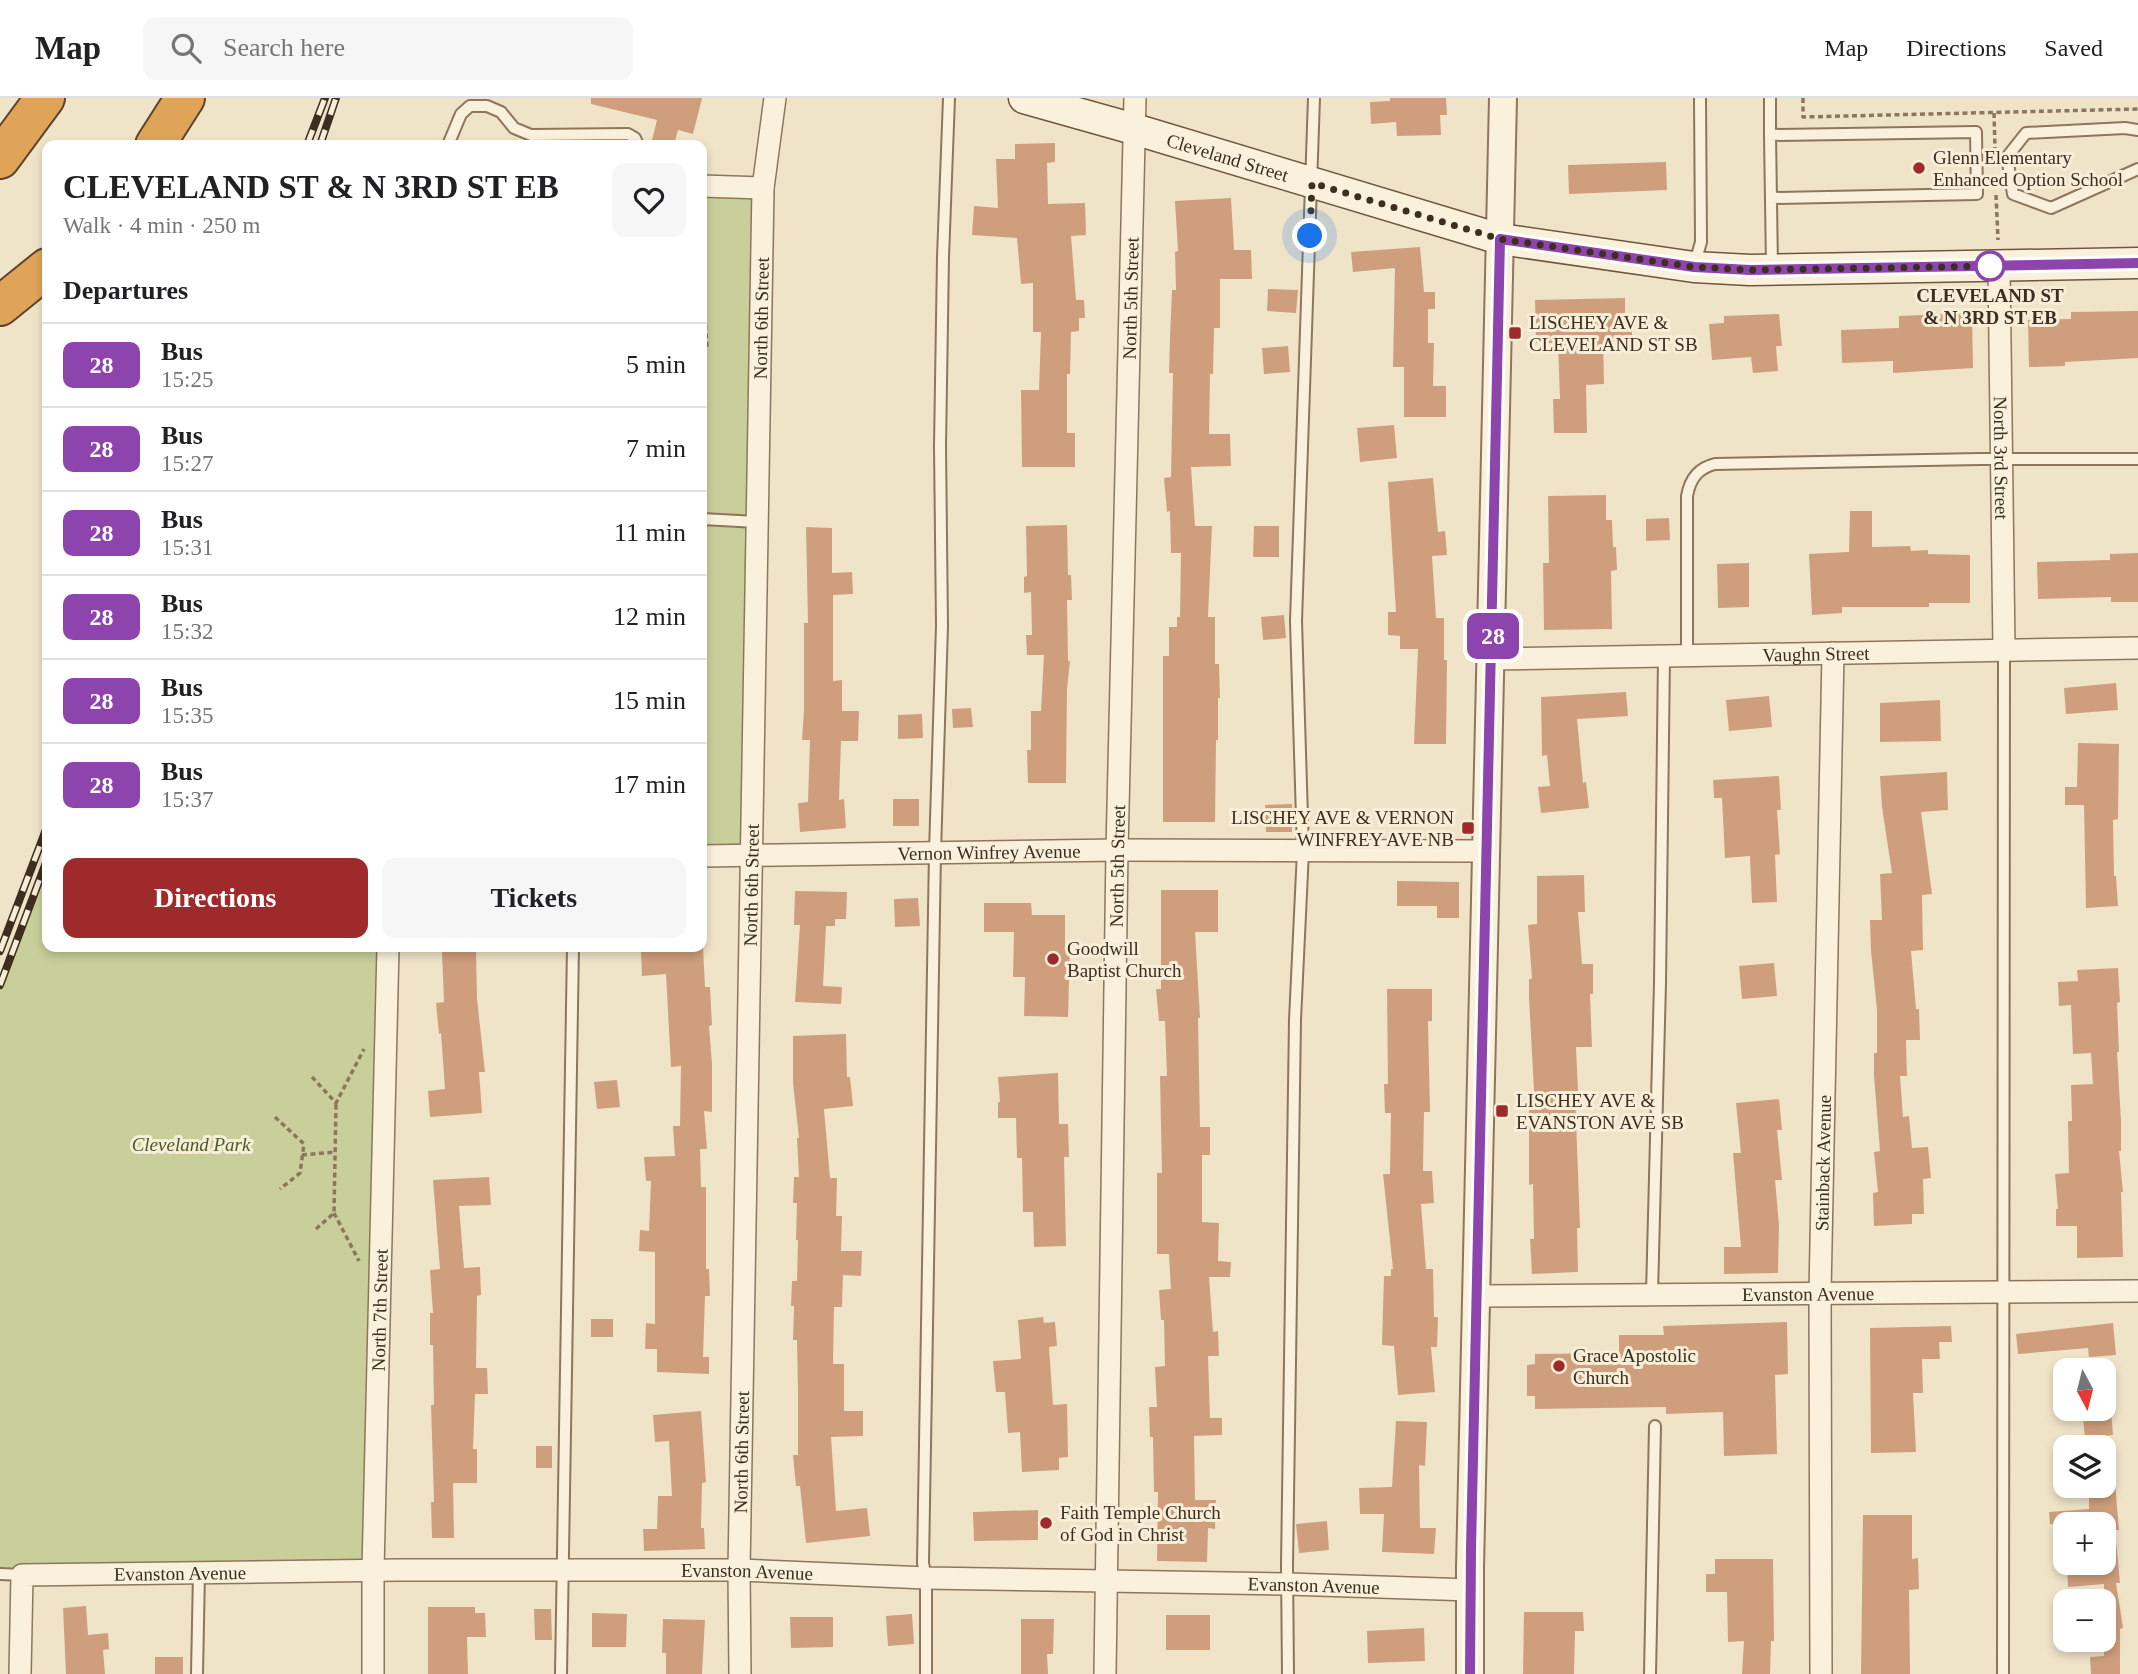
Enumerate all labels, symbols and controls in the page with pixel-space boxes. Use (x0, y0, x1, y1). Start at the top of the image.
search box (143, 17, 633, 80)
icon: search (167, 29, 205, 67)
text: Map (35, 30, 101, 66)
text: Search here (223, 33, 345, 62)
text: Map (1824, 35, 1868, 61)
text: Directions (1906, 35, 2006, 61)
text: Saved (2044, 35, 2103, 61)
street label: Cleveland Street (1164, 129, 1292, 186)
place label: Glenn Elementary Enhanced Option School (1933, 147, 2123, 190)
marker: Glenn Elementary Enhanced Option School (1911, 160, 1927, 176)
button: heart (612, 163, 686, 237)
text: CLEVELAND ST & N 3RD ST EB (63, 169, 559, 205)
text: Walk · 4 min · 250 m (63, 213, 260, 238)
your location (1292, 218, 1327, 253)
street label: North 5th Street (1118, 236, 1142, 360)
marker: CLEVELAND ST & N 3RD ST EB (1975, 251, 2005, 281)
street label: North 6th Street (749, 256, 772, 380)
text: Departures (63, 276, 188, 305)
place label: CLEVELAND ST & N 3RD ST EB (1916, 285, 2064, 328)
place label: LISCHEY AVE & CLEVELAND ST SB (1529, 312, 1698, 355)
marker: LISCHEY AVE & CLEVELAND ST SB (1507, 325, 1523, 341)
text: Bus (161, 337, 203, 366)
text: 5 min (626, 350, 686, 379)
text: 28 (90, 352, 114, 378)
text: 15:25 (161, 367, 213, 392)
street label: North 3rd Street (1990, 396, 2013, 521)
text: Bus (161, 421, 203, 450)
text: 7 min (626, 434, 686, 463)
text: 28 (90, 436, 114, 462)
text: 15:27 (161, 451, 213, 476)
text: Bus (161, 505, 203, 534)
text: 11 min (614, 518, 686, 547)
text: 28 (90, 520, 114, 546)
text: 15:31 (161, 535, 213, 560)
text: Bus (161, 589, 203, 618)
text: 12 min (613, 602, 686, 631)
text: 28 (90, 604, 114, 630)
line badge: 28 (1462, 613, 1524, 659)
text: 15:32 (161, 619, 213, 644)
text: 28 (1481, 623, 1505, 649)
street label: Vaughn Street (1762, 642, 1870, 665)
text: Bus (161, 673, 203, 702)
text: 15 min (613, 686, 686, 715)
text: 28 (90, 688, 114, 714)
text: 15:35 (161, 703, 213, 728)
text: Bus (161, 757, 203, 786)
text: 17 min (613, 770, 686, 799)
text: 28 (90, 772, 114, 798)
text: 15:37 (161, 787, 213, 812)
street label: North 5th Street (1105, 804, 1129, 927)
place label: LISCHEY AVE & VERNON WINFREY AVE NB (1231, 807, 1454, 850)
marker: LISCHEY AVE & VERNON WINFREY AVE NB (1460, 820, 1476, 836)
street label: North 6th Street (739, 823, 762, 947)
street label: Vernon Winfrey Avenue (897, 840, 1081, 864)
button: Directions (63, 858, 368, 938)
button: Tickets (382, 858, 686, 938)
place label: Goodwill Baptist Church (1067, 938, 1182, 981)
marker: Goodwill Baptist Church (1045, 951, 1061, 967)
place label: LISCHEY AVE & EVANSTON AVE SB (1516, 1090, 1684, 1133)
street label: Stainback Avenue (1811, 1095, 1835, 1231)
marker: LISCHEY AVE & EVANSTON AVE SB (1494, 1103, 1510, 1119)
park label: Cleveland Park (132, 1134, 251, 1155)
street label: North 7th Street (367, 1248, 391, 1372)
street label: Evanston Avenue (1742, 1282, 1874, 1304)
place label: Grace Apostolic Church (1573, 1345, 1696, 1388)
marker: Grace Apostolic Church (1551, 1358, 1567, 1374)
north arrow (2053, 1358, 2116, 1421)
map controls (2053, 1358, 2116, 1652)
street label: North 6th Street (729, 1390, 753, 1513)
button: layers (2053, 1435, 2116, 1498)
place label: Faith Temple Church of God in Christ (1060, 1502, 1221, 1545)
button: + (2053, 1512, 2116, 1575)
marker: Faith Temple Church of God in Christ (1038, 1515, 1054, 1531)
street label: Evanston Avenue (681, 1560, 813, 1584)
street label: Evanston Avenue (114, 1562, 246, 1584)
street label: Evanston Avenue (1247, 1573, 1380, 1598)
button: − (2053, 1589, 2116, 1652)

